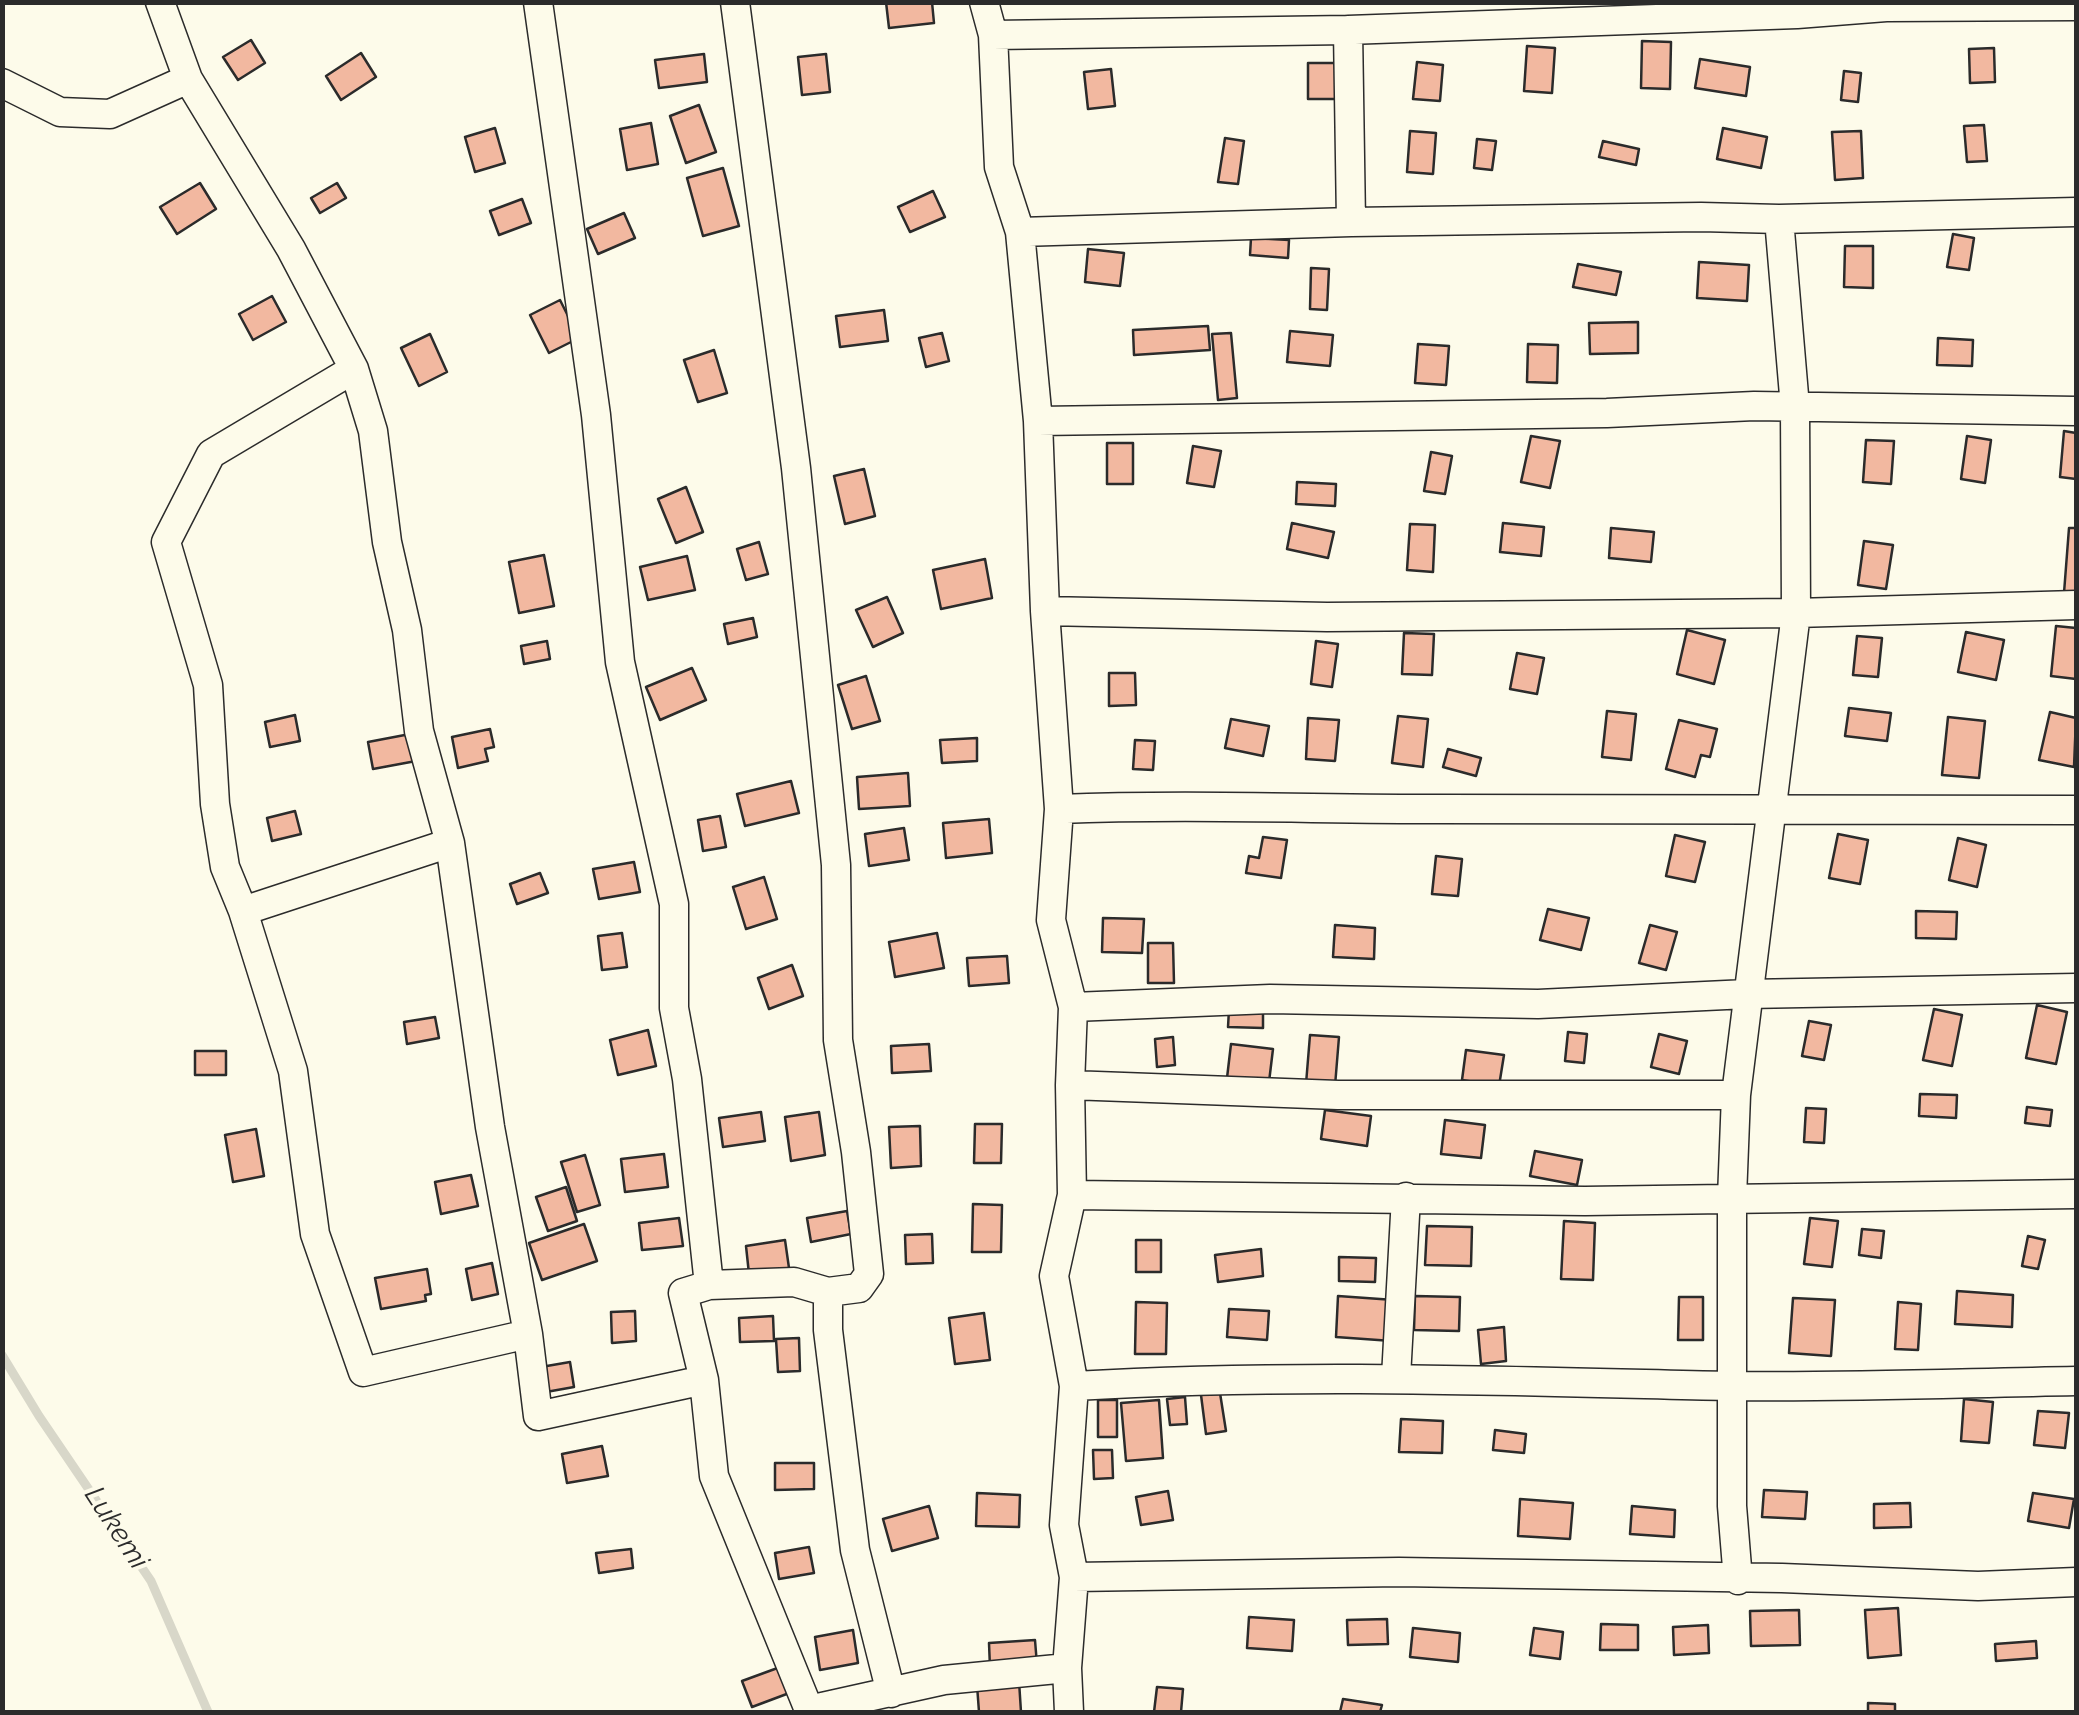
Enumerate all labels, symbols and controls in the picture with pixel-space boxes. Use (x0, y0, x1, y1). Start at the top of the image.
water label: Lukemi (77, 1480, 155, 1576)

